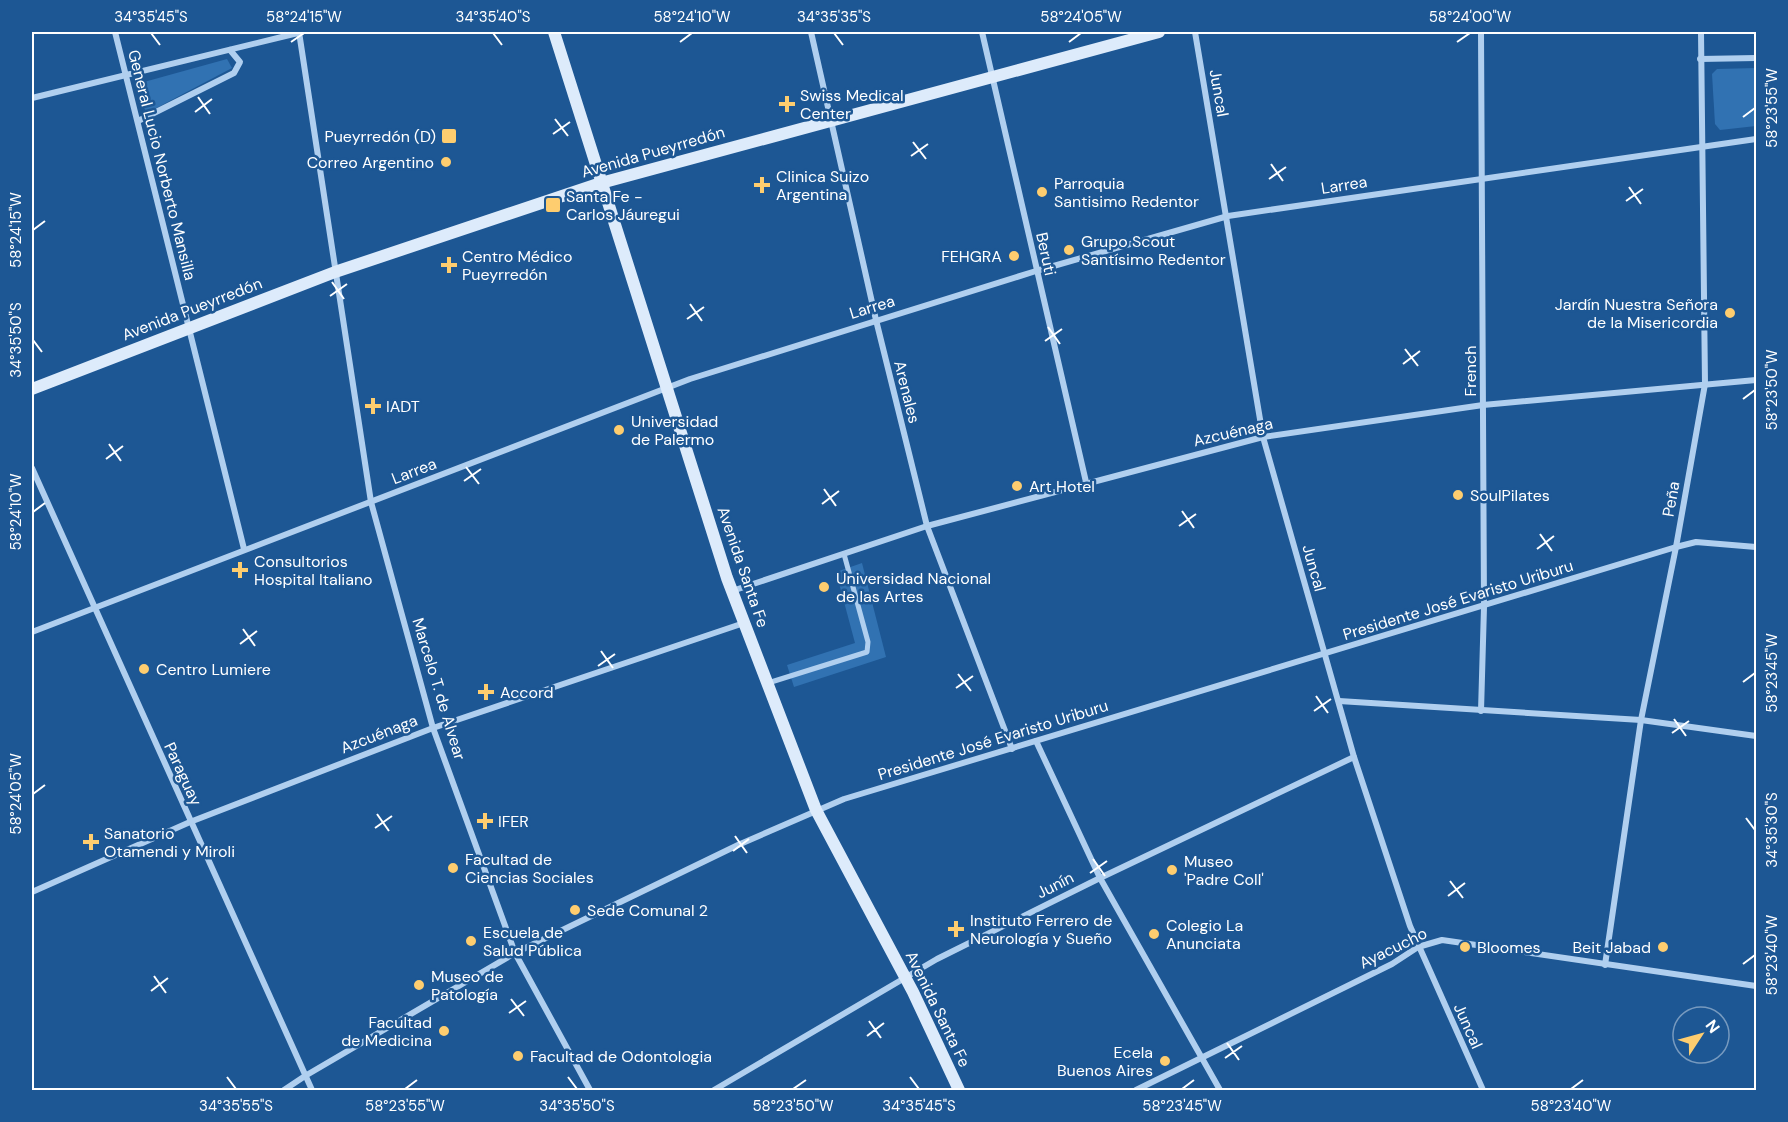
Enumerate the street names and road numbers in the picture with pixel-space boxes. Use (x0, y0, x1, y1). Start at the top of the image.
street label: General Lucio Norberto Mansilla (123, 48, 201, 282)
street label: Juncal (1205, 68, 1233, 118)
street label: Avenida Pueyrredón (579, 121, 727, 183)
street label: Larrea (1319, 171, 1369, 199)
street label: Beruti (1031, 230, 1061, 278)
street label: Avenida Pueyrredón (119, 273, 265, 345)
street label: Larrea (847, 290, 897, 324)
street label: French (1460, 346, 1481, 396)
street label: Arenales (889, 358, 925, 426)
street label: Azcuénaga (1191, 413, 1275, 451)
street label: Larrea (389, 453, 439, 489)
street label: Peña (1658, 480, 1684, 518)
street label: Avenida Santa Fe (712, 504, 774, 630)
street label: Juncal (1297, 542, 1331, 594)
street label: Presidente José Evaristo Uriburu (1340, 555, 1576, 645)
street label: Marcelo T. de Alvear (407, 615, 471, 763)
street label: Presidente José Evaristo Uriburu (875, 695, 1111, 785)
street label: Azcuénaga (337, 710, 421, 758)
street label: Paraguay (159, 739, 207, 809)
street label: Junín (1033, 867, 1077, 903)
street label: Ayacucho (1356, 923, 1430, 973)
street label: Avenida Santa Fe (901, 947, 975, 1071)
street label: Juncal (1449, 1000, 1487, 1052)

